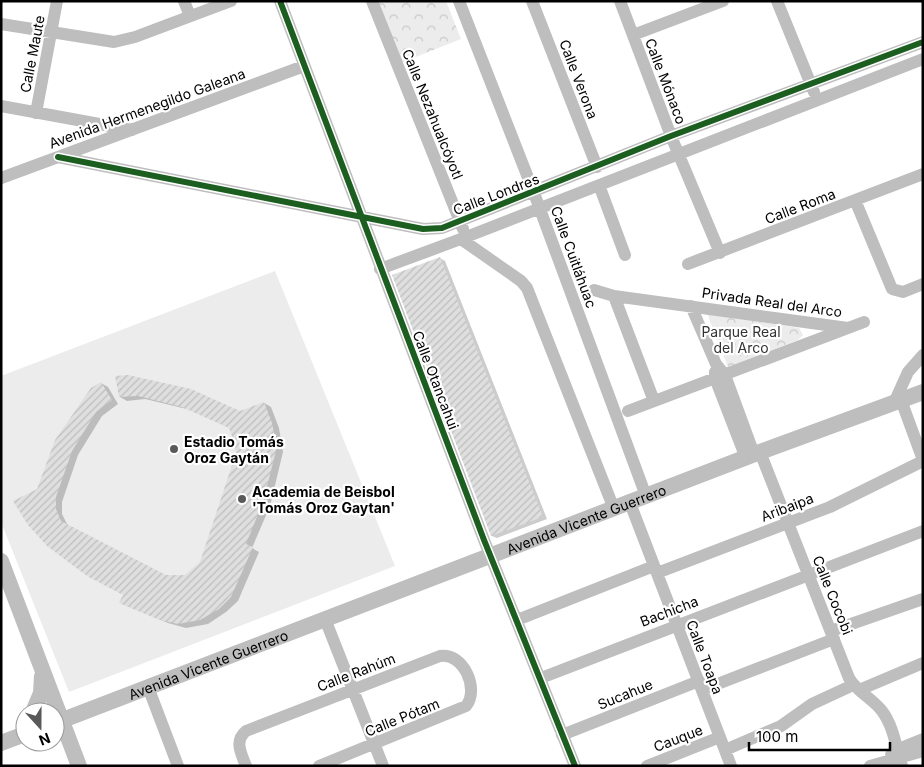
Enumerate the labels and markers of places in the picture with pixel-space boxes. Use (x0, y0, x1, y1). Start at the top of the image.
place label: Estadio Tomás Oroz Gaytán (184, 433, 284, 466)
marker: Estadio Tomás Oroz Gaytán (168, 443, 180, 455)
place label: Academia de Beisbol 'Tomás Oroz Gaytan' (252, 483, 395, 516)
marker: Academia de Beisbol 'Tomás Oroz Gaytan' (236, 493, 248, 505)

